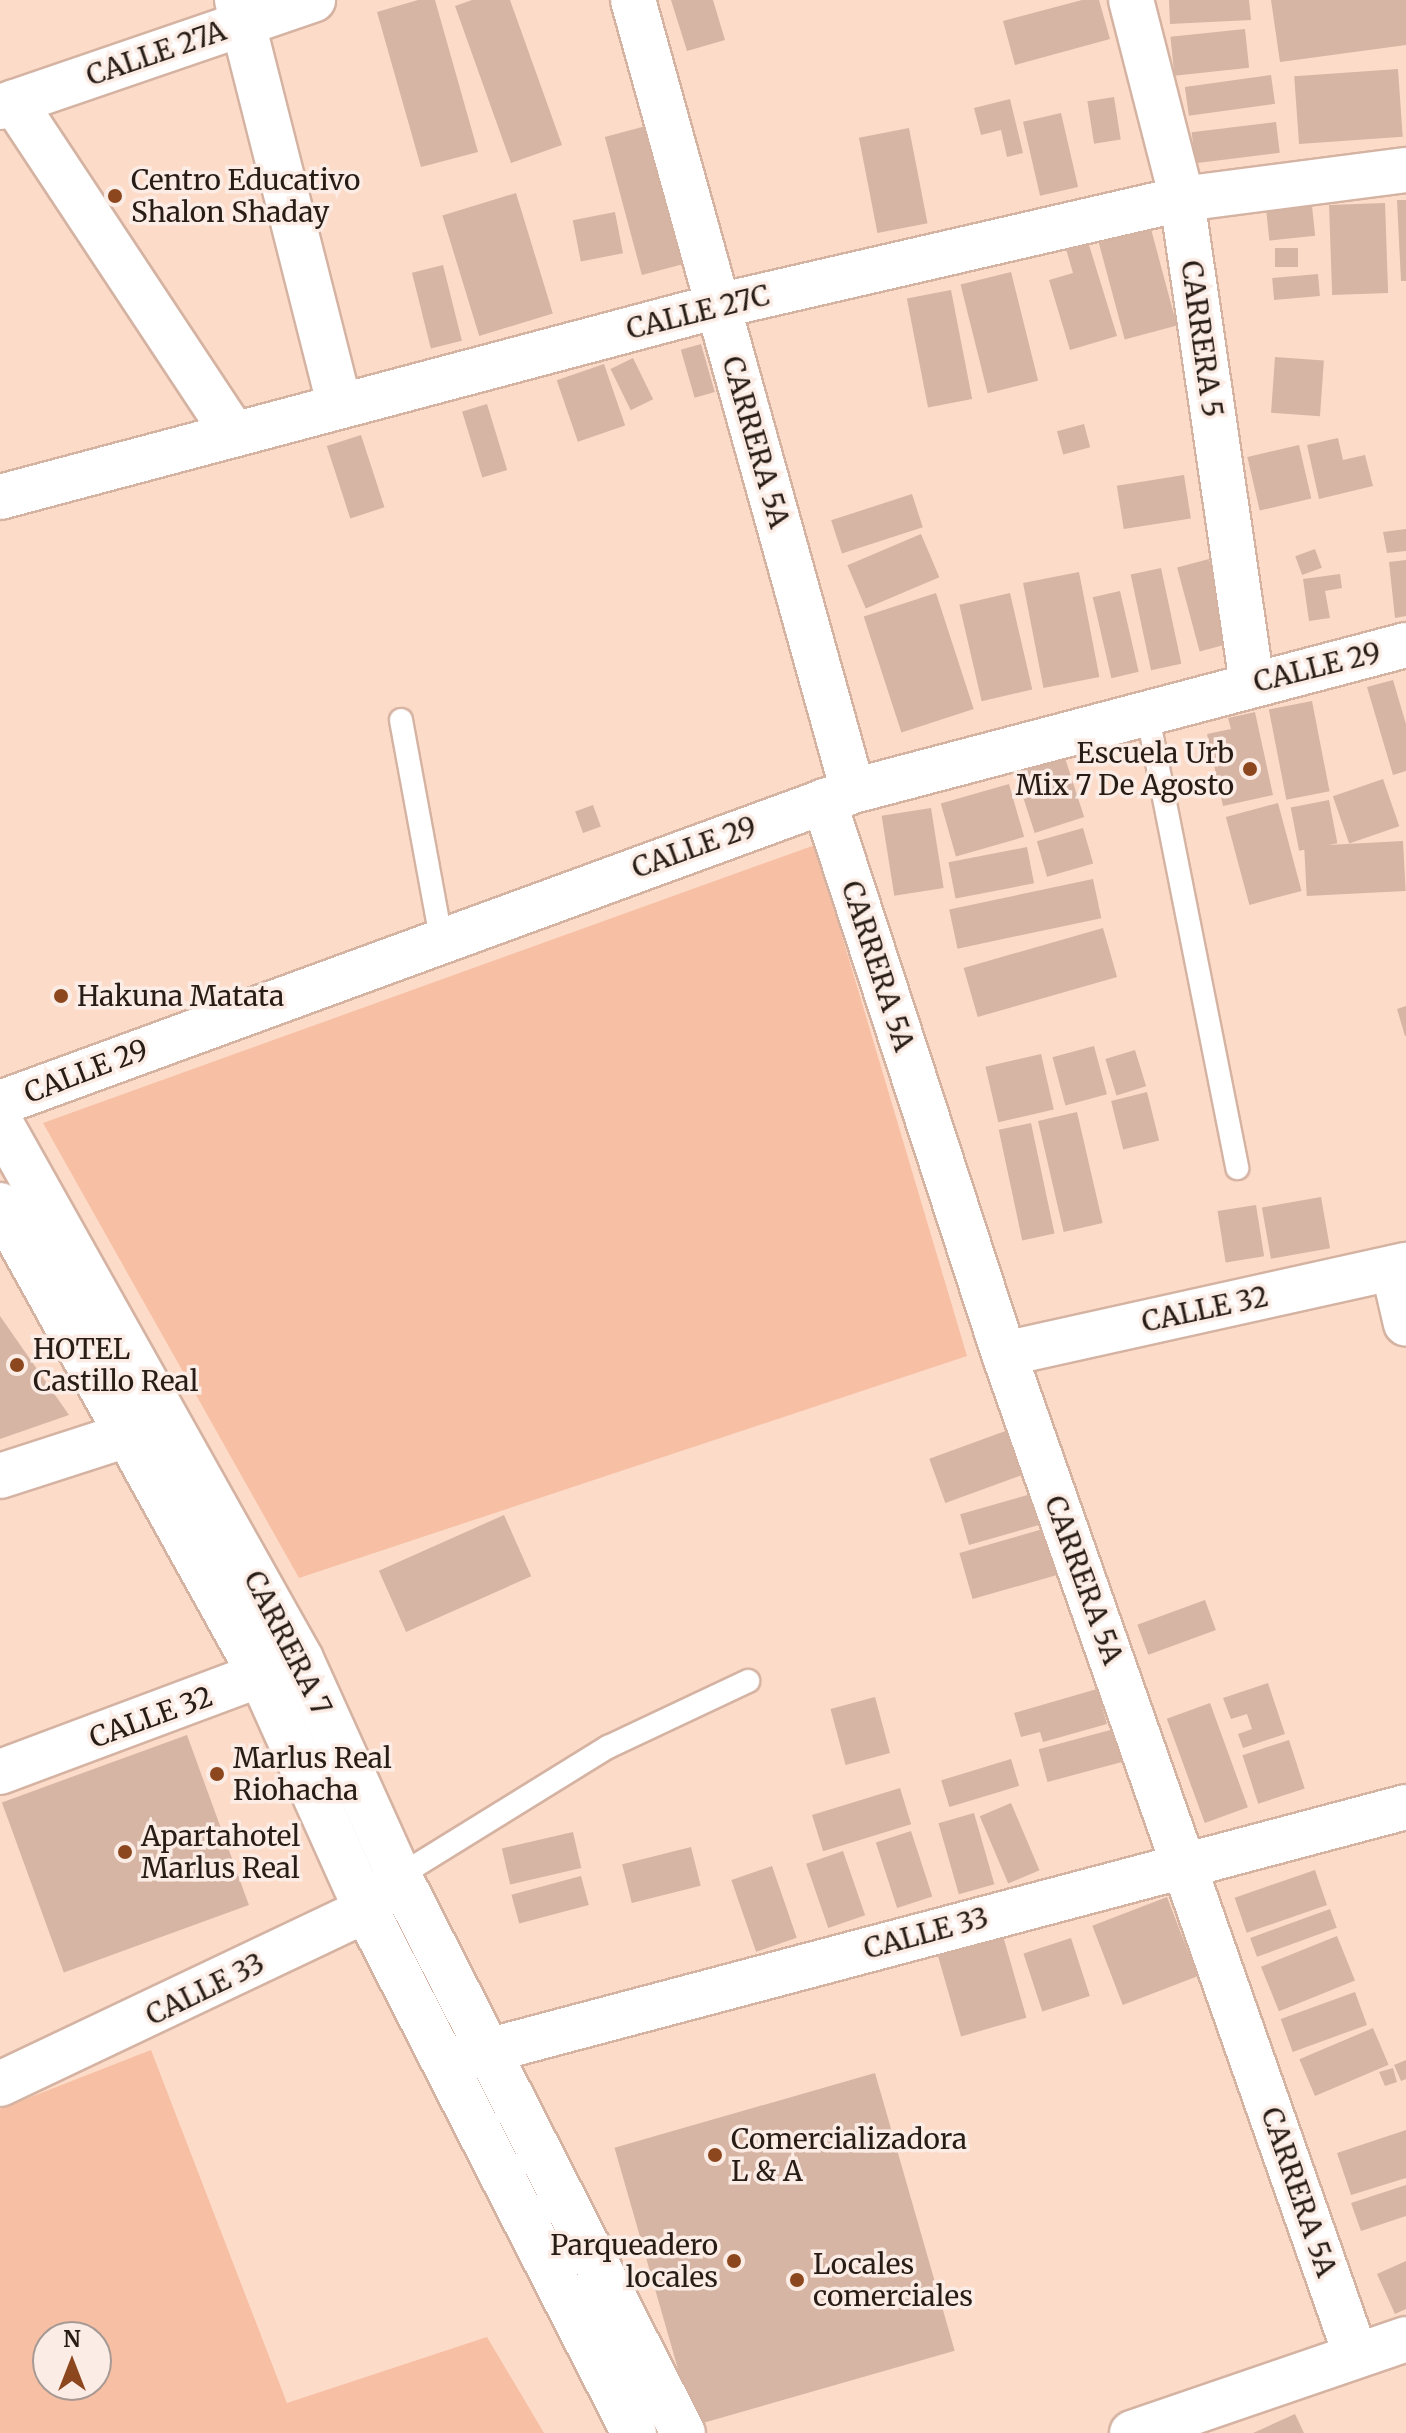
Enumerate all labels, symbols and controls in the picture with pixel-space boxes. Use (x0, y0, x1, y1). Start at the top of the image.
street label: CALLE 27A (82, 13, 230, 93)
place label: Centro Educativo Shalon Shaday (131, 163, 360, 229)
marker: Centro Educativo Shalon Shaday (106, 187, 124, 205)
street label: CARRERA 5 (1174, 258, 1230, 420)
street label: CALLE 27C (623, 278, 773, 346)
street label: CARRERA 5A (715, 352, 797, 532)
street label: CALLE 29 (1250, 635, 1384, 699)
place label: Escuela Urb Mix 7 De Agosto (1015, 736, 1234, 802)
marker: Escuela Urb Mix 7 De Agosto (1241, 760, 1259, 778)
street label: CALLE 29 (627, 809, 761, 885)
street label: CARRERA 5A (835, 877, 921, 1055)
place label: Hakuna Matata (77, 979, 284, 1013)
marker: Hakuna Matata (52, 987, 70, 1005)
street label: CALLE 29 (19, 1032, 153, 1110)
street label: CALLE 32 (1139, 1279, 1271, 1339)
place label: HOTEL Castillo Real (33, 1332, 199, 1398)
marker: HOTEL Castillo Real (8, 1356, 26, 1374)
street label: CARRERA 5A (1038, 1491, 1130, 1669)
street label: CARRERA 7 (237, 1565, 339, 1721)
street label: CALLE 32 (85, 1679, 217, 1755)
place label: Marlus Real Riohacha (233, 1741, 392, 1807)
marker: Marlus Real Riohacha (208, 1765, 226, 1783)
place label: Apartahotel Marlus Real (141, 1819, 300, 1885)
marker: Apartahotel Marlus Real (116, 1843, 134, 1861)
street label: CALLE 33 (860, 1900, 992, 1966)
street label: CALLE 33 (140, 1946, 270, 2032)
street label: CARRERA 5A (1254, 2103, 1344, 2281)
place label: Comercializadora L & A (731, 2122, 967, 2188)
marker: Comercializadora L & A (706, 2146, 724, 2164)
place label: Parqueadero locales (550, 2228, 718, 2294)
place label: Locales comerciales (813, 2247, 973, 2313)
marker: Parqueadero locales (725, 2252, 743, 2270)
marker: Locales comerciales (788, 2271, 806, 2289)
north arrow (32, 2321, 112, 2401)
text: N (63, 2325, 81, 2353)

